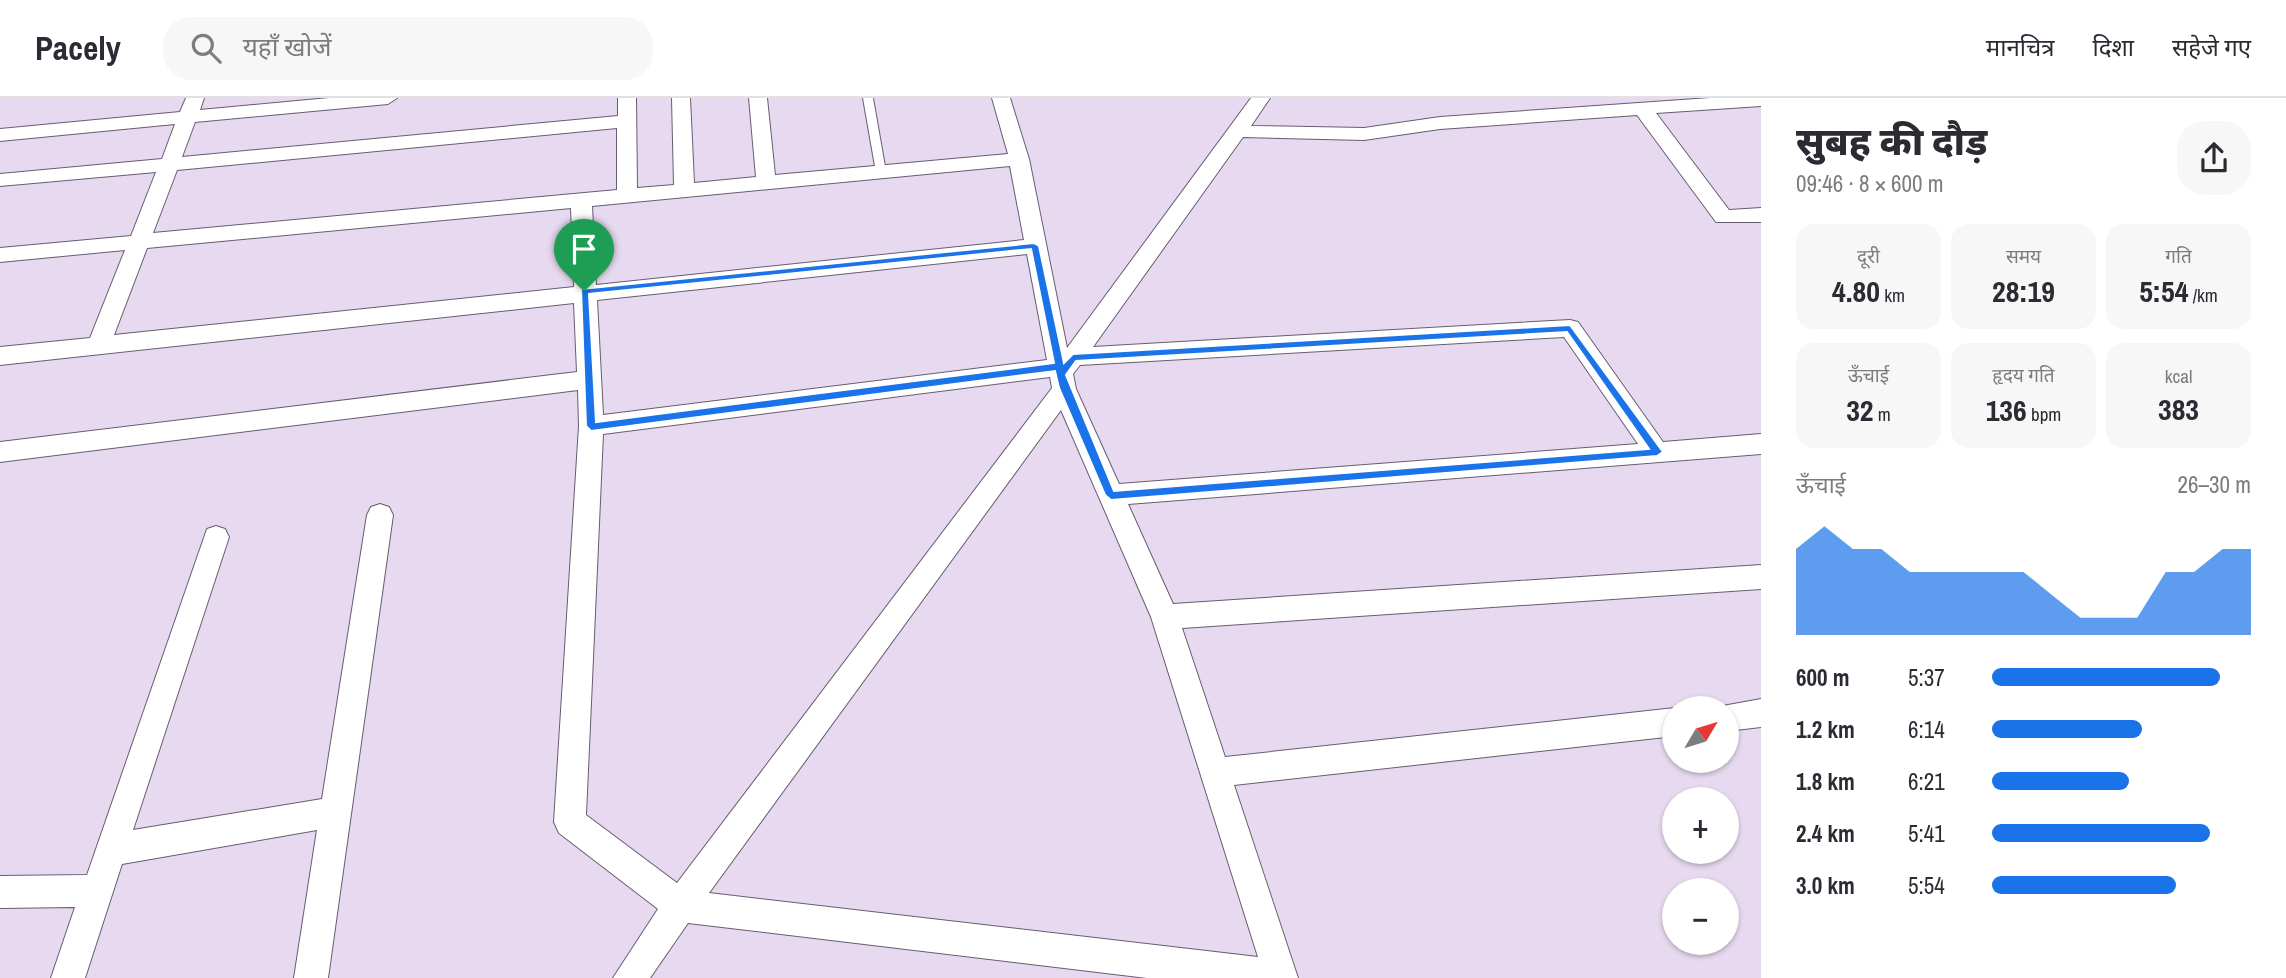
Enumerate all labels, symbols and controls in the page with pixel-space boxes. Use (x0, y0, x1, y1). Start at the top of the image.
search box (163, 17, 653, 80)
text: Pacely (35, 26, 121, 70)
icon: search (187, 29, 225, 67)
text: यहाँ खोजें (243, 29, 332, 64)
text: मानचित्र (1986, 31, 2054, 63)
text: दिशा (2092, 31, 2134, 63)
text: सहेजे गए (2172, 31, 2251, 63)
text: सुबह की दौड़ (1796, 116, 1987, 167)
button: share (2177, 121, 2251, 195)
text: 09:46 · 8 × 600 m (1796, 168, 1943, 199)
pin (554, 219, 614, 291)
icon: arrive (565, 230, 603, 268)
text: दूरी (1857, 243, 1880, 269)
text: समय (2006, 243, 2041, 269)
text: गति (2165, 243, 2192, 269)
text: 4.80 (1832, 271, 1880, 311)
text: 28:19 (1992, 271, 2055, 311)
text: 5:54 (2139, 271, 2188, 311)
text: km (1880, 282, 1905, 308)
text: /km (2188, 282, 2218, 308)
text: ऊँचाई (1848, 362, 1889, 388)
text: हृदय गति (1992, 362, 2055, 388)
text: kcal (2165, 363, 2192, 389)
text: 383 (2158, 389, 2199, 429)
text: 32 (1846, 390, 1874, 430)
text: 136 (1986, 390, 2027, 430)
text: m (1874, 401, 1891, 427)
text: bpm (2027, 401, 2061, 427)
text: ऊँचाई (1796, 469, 1846, 500)
text: 26–30 m (2178, 469, 2251, 500)
text: 600 m (1796, 662, 1849, 693)
text: 5:37 (1908, 662, 1945, 693)
north arrow (1662, 696, 1740, 774)
map controls (1662, 696, 1739, 955)
text: 1.2 km (1796, 714, 1855, 745)
text: 6:14 (1908, 714, 1945, 745)
text: 1.8 km (1796, 766, 1855, 797)
text: 6:21 (1908, 766, 1945, 797)
button: + (1662, 787, 1739, 864)
text: 2.4 km (1796, 818, 1855, 849)
text: 5:41 (1908, 818, 1945, 849)
text: 3.0 km (1796, 870, 1855, 901)
text: 5:54 (1908, 870, 1945, 901)
button: − (1662, 878, 1739, 955)

